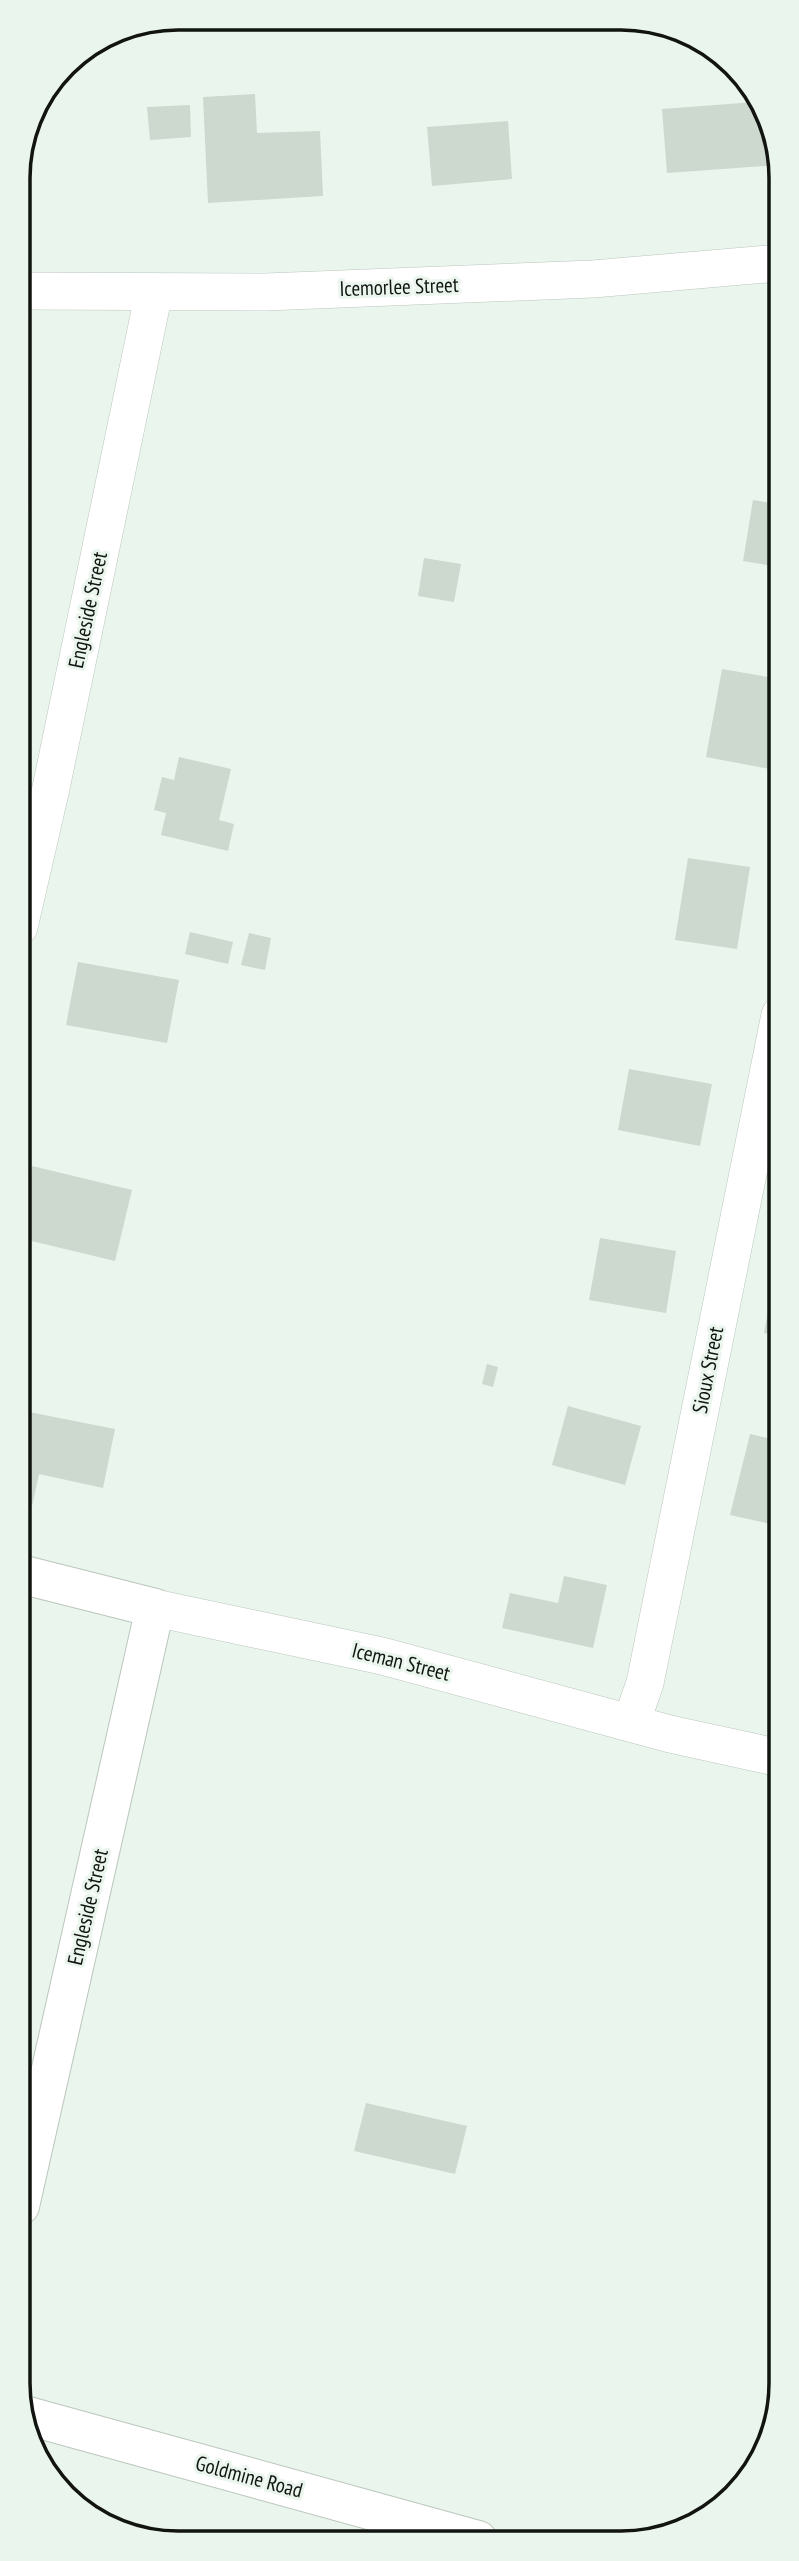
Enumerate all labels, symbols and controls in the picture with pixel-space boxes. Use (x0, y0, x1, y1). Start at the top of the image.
street label: Icemorlee Street (339, 271, 459, 302)
street label: Engleside Street (62, 549, 113, 671)
street label: Sioux Street (686, 1324, 729, 1416)
street label: Iceman Street (349, 1636, 453, 1687)
street label: Engleside Street (61, 1846, 114, 1968)
street label: Goldmine Road (193, 2449, 306, 2504)

